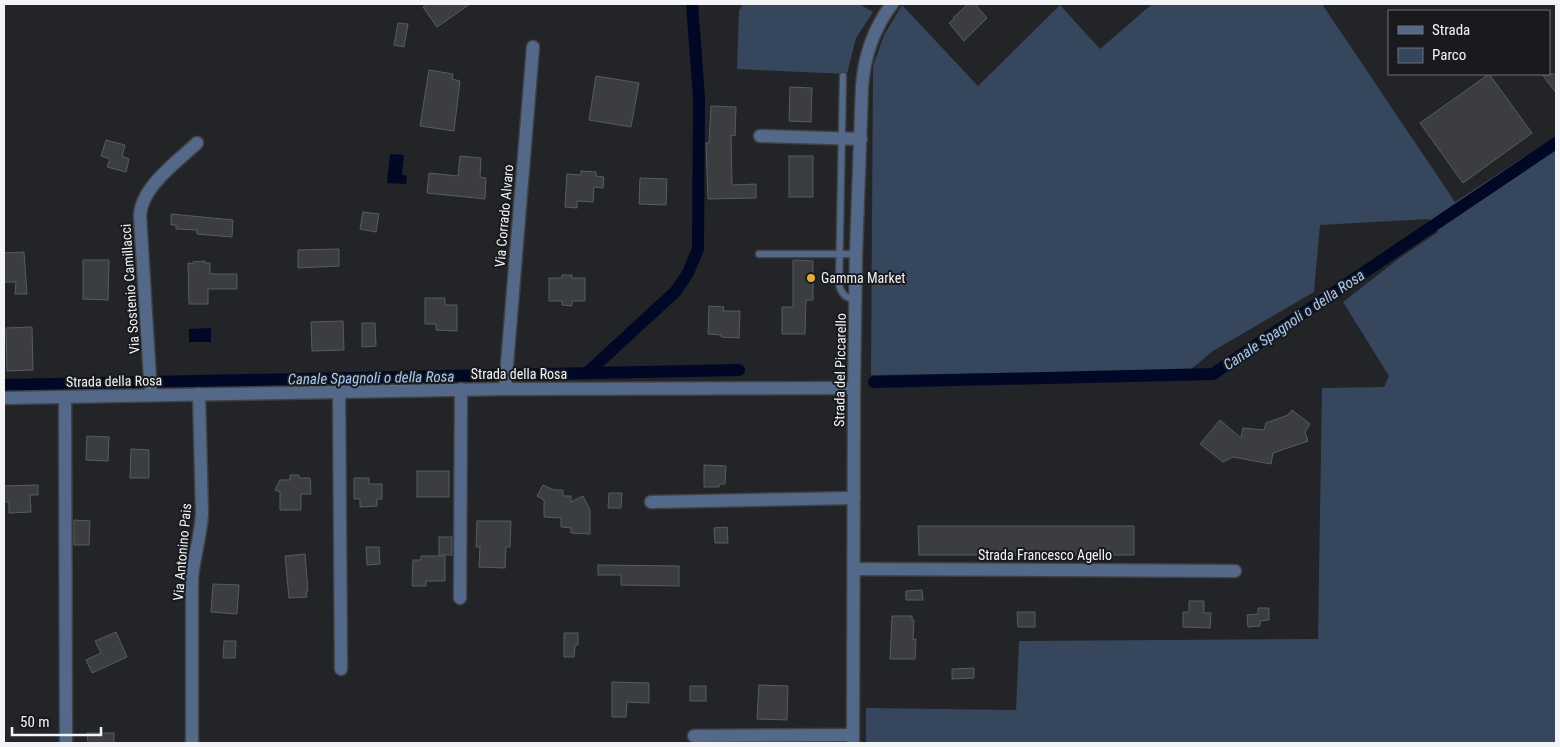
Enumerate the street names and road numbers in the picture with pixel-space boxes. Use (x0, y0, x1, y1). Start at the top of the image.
street label: Via Corrado Alvaro (492, 164, 516, 268)
street label: Via Sostenio Camillacci (117, 223, 143, 355)
street label: Strada del Piccarello (831, 313, 849, 427)
street label: Strada della Rosa (471, 366, 567, 382)
street label: Strada della Rosa (66, 372, 162, 390)
street label: Via Antonino Pais (170, 503, 194, 601)
street label: Strada Francesco Agello (978, 547, 1112, 563)

